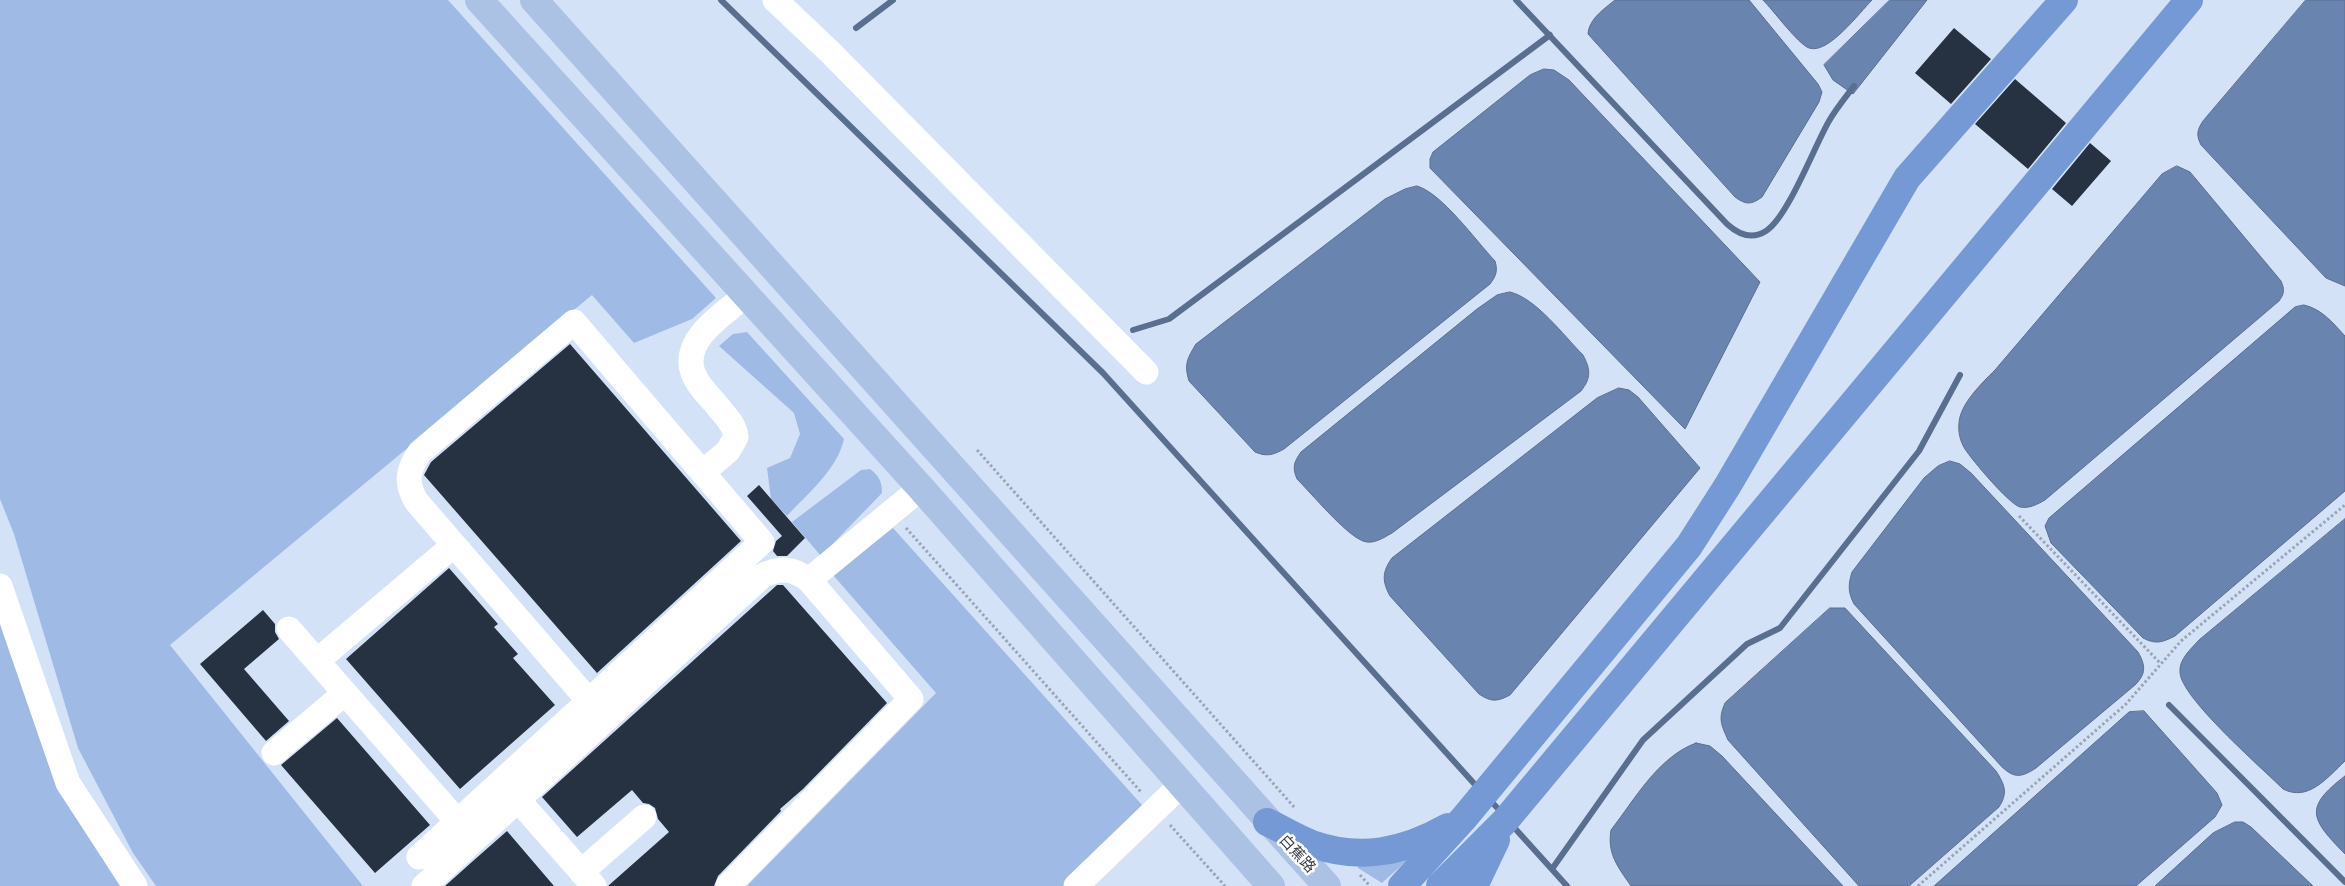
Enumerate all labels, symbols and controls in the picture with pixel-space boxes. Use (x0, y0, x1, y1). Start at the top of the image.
street label: 白蕉路 (1275, 831, 1319, 877)

